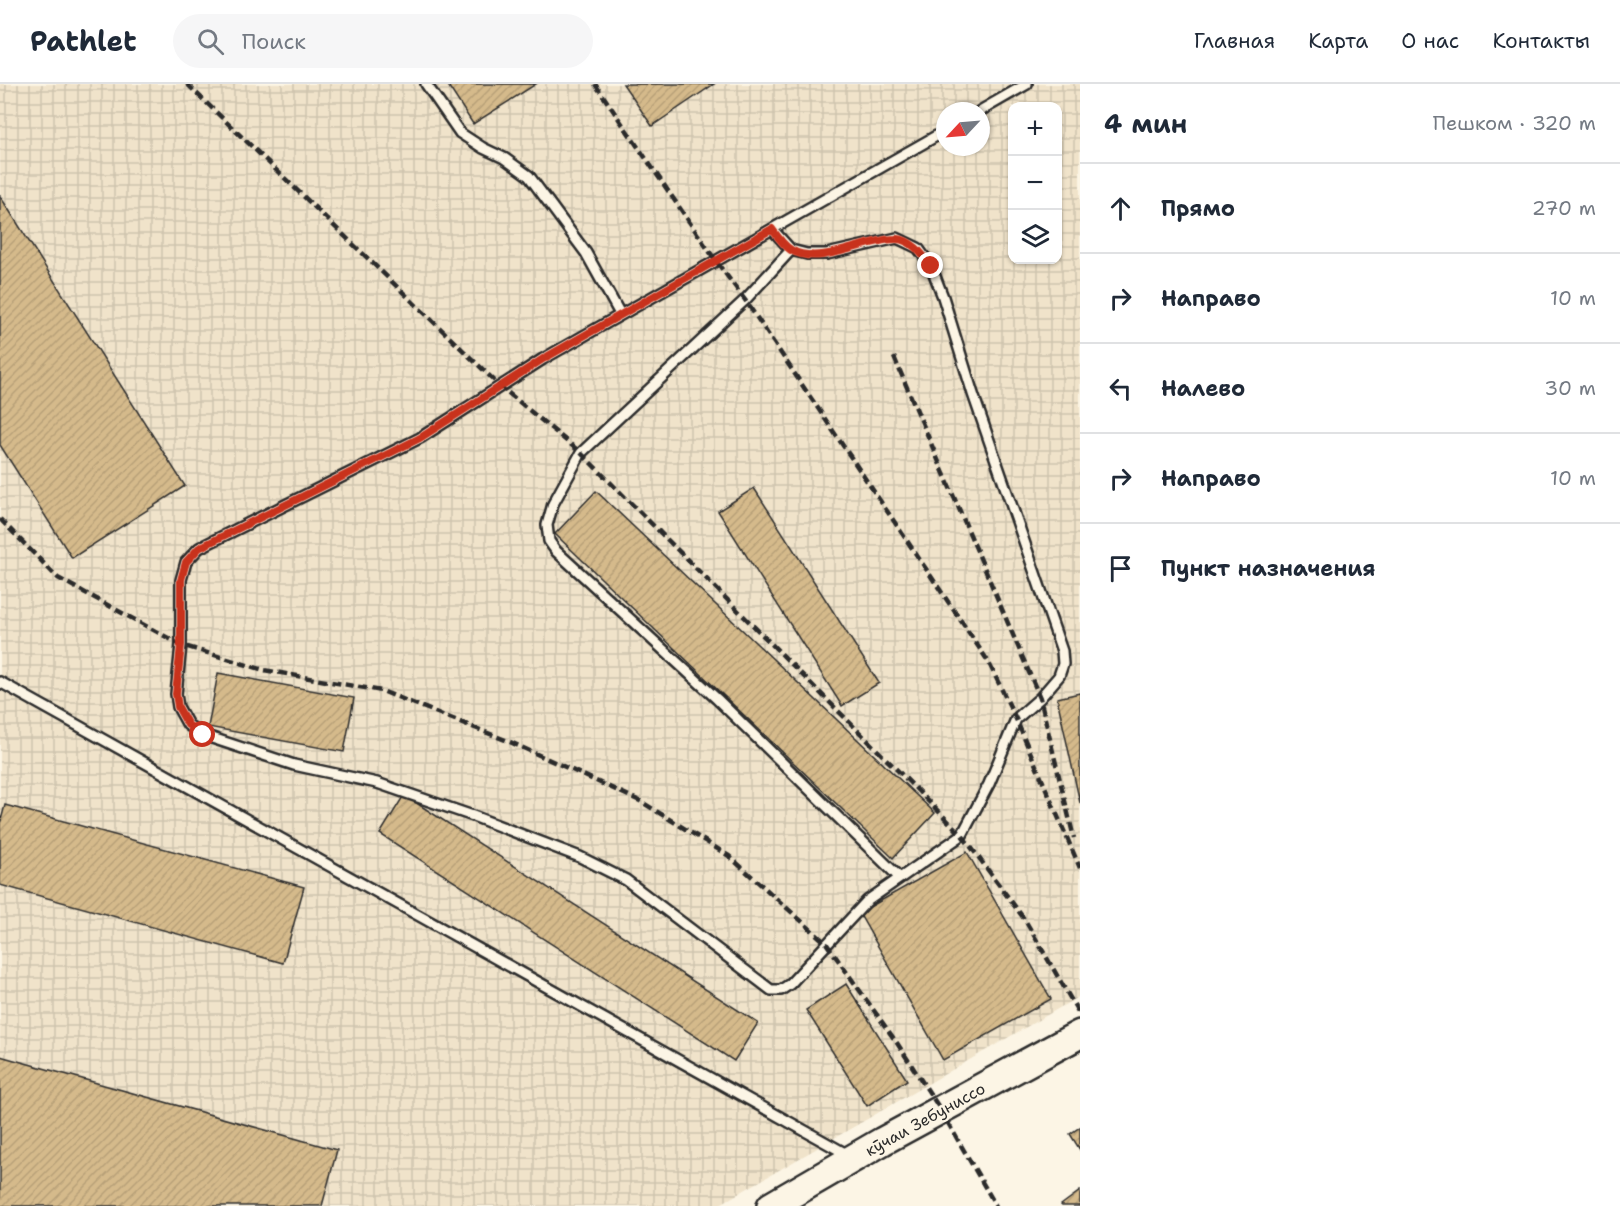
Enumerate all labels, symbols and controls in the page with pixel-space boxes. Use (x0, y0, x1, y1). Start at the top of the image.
search box (173, 14, 593, 68)
text: Pathlet (30, 22, 137, 60)
icon: search (194, 25, 227, 58)
text: Поиск (242, 27, 306, 56)
text: Главная (1194, 27, 1275, 55)
text: Карта (1308, 27, 1368, 55)
text: О нас (1401, 27, 1459, 55)
text: Контакты (1492, 27, 1590, 55)
north arrow (936, 102, 990, 156)
map controls (1008, 102, 1062, 264)
button: + (1008, 102, 1062, 156)
text: 4 мин (1104, 106, 1187, 141)
text: Пешком · 320 m (1433, 110, 1596, 136)
button: − (1008, 156, 1062, 210)
icon: ahead (1104, 192, 1137, 225)
text: Прямо (1161, 194, 1235, 223)
text: 270 m (1532, 195, 1596, 221)
button: layers (1008, 210, 1062, 264)
route end (917, 252, 943, 278)
icon: right (1104, 282, 1137, 315)
text: Направо (1161, 284, 1261, 313)
text: 10 m (1550, 285, 1596, 311)
icon: left (1104, 372, 1137, 405)
text: Налево (1161, 374, 1245, 403)
text: 30 m (1544, 375, 1596, 401)
icon: right (1104, 462, 1137, 495)
text: Направо (1161, 464, 1261, 493)
text: 10 m (1550, 465, 1596, 491)
icon: arrive (1104, 552, 1137, 585)
text: Пункт назначения (1161, 554, 1375, 583)
route start (189, 721, 215, 747)
street label: кӯчаи Зебуниссо (862, 1078, 989, 1161)

